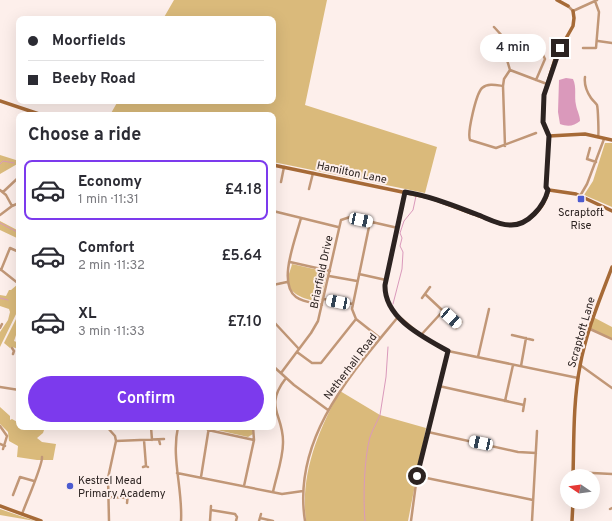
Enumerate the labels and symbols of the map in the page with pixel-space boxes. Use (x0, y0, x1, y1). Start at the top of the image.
callout: 4 min (480, 34, 546, 62)
route end (551, 39, 569, 57)
street label: Hamilton Lane (315, 159, 388, 187)
marker: Scraptoft Rise (576, 194, 586, 204)
place label: Scraptoft Rise (558, 206, 604, 233)
car (348, 212, 374, 228)
street label: Briarfield Drive (307, 234, 337, 310)
car (325, 294, 351, 310)
street label: Scraptoft Lane (565, 295, 599, 369)
car (438, 306, 464, 330)
street label: Netherhall Road (321, 330, 380, 403)
car (468, 435, 494, 451)
route start (408, 467, 426, 485)
north arrow (560, 469, 600, 509)
place label: Kestrel Mead Primary Academy (78, 474, 166, 501)
marker: Kestrel Mead Primary Academy (65, 481, 75, 491)

